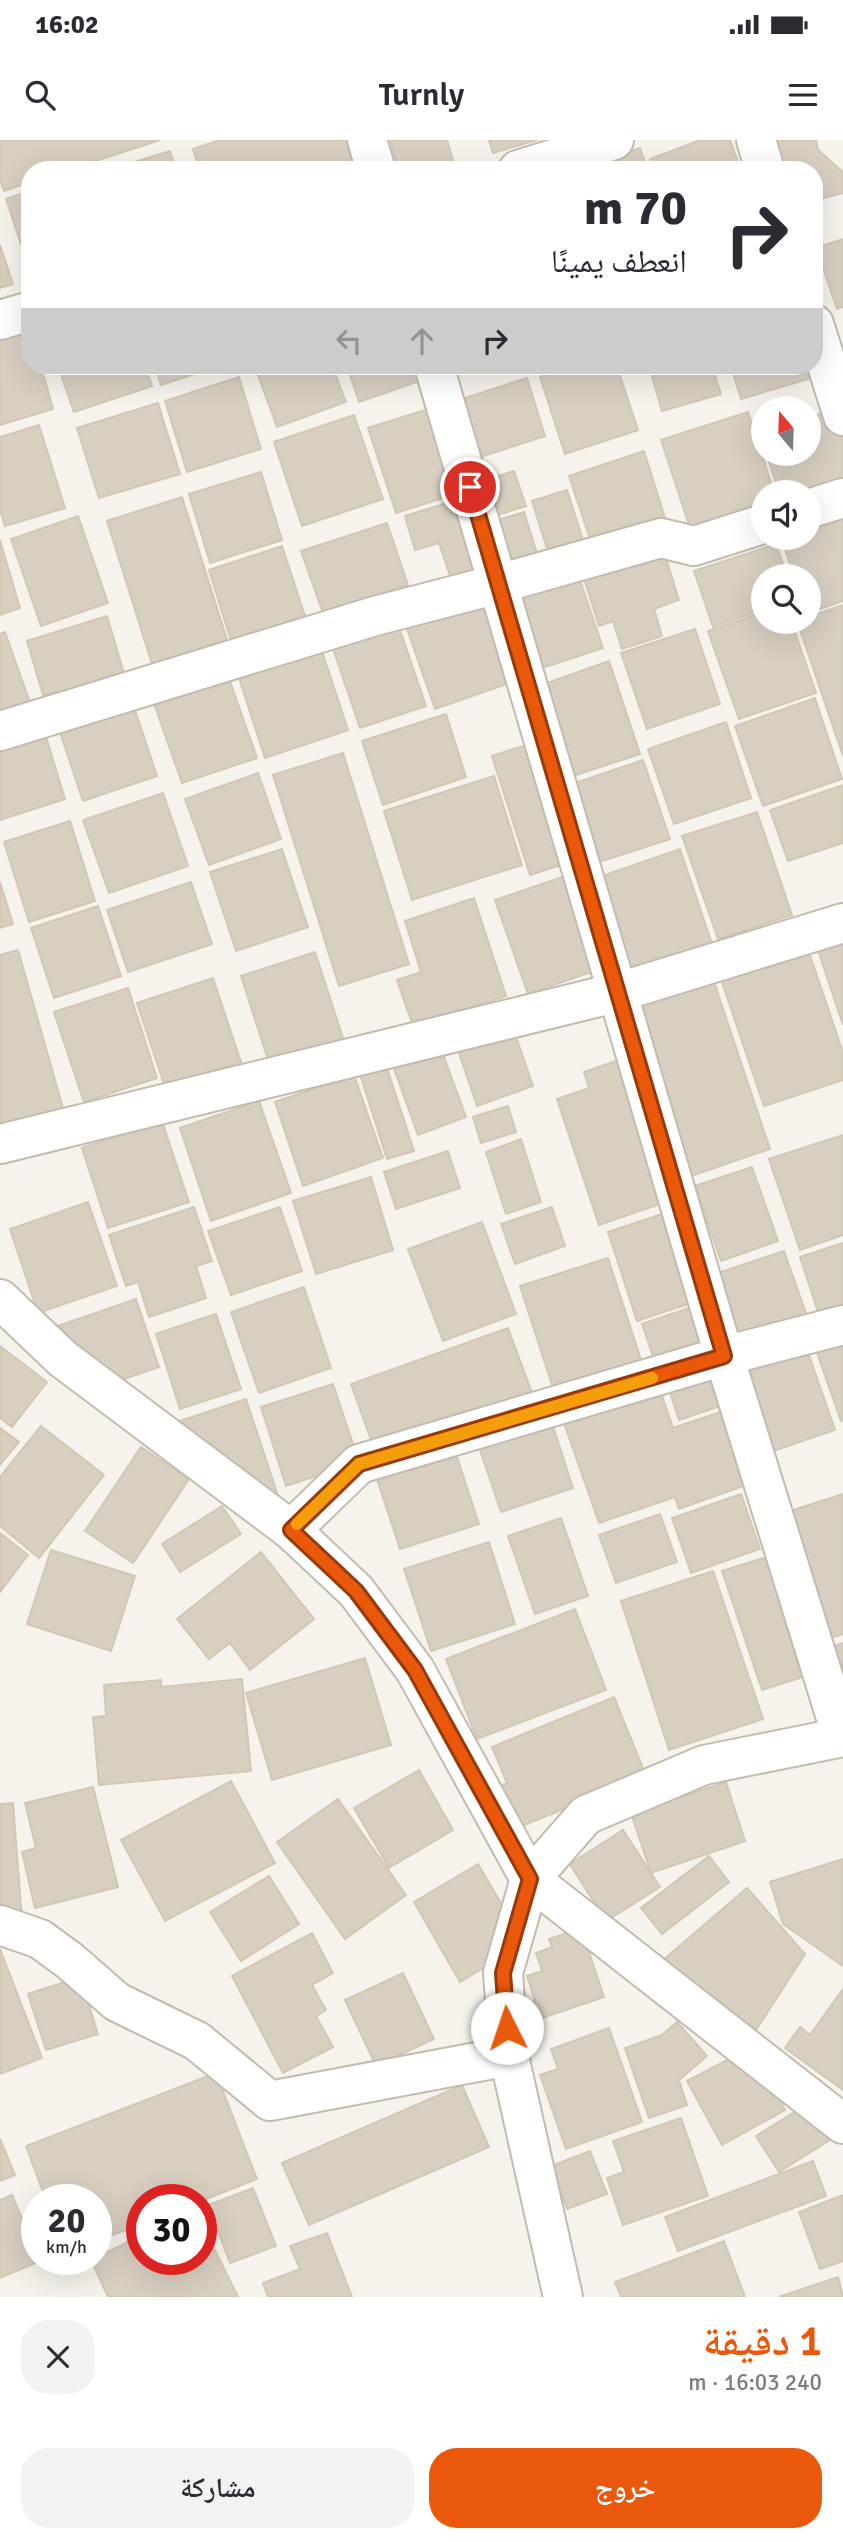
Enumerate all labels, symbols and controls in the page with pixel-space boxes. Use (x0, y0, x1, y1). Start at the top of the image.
text: 16:02 (35, 9, 99, 41)
text: Turnly (379, 75, 464, 114)
icon: search (21, 76, 59, 114)
icon: menu (784, 76, 822, 114)
text: 70 m (584, 178, 687, 238)
icon: right (711, 189, 802, 280)
text: انعطف يمينًا (551, 242, 687, 281)
icon: left (330, 322, 368, 360)
icon: ahead (403, 322, 441, 360)
icon: right (476, 322, 514, 360)
north arrow (751, 396, 821, 466)
map controls (751, 396, 821, 634)
pin (440, 457, 500, 517)
icon: arrive (451, 468, 489, 506)
button: sound (751, 480, 821, 550)
button: search (751, 564, 821, 634)
position arrow (470, 1991, 544, 2065)
speed limit sign: 30 (126, 2184, 217, 2275)
text: 20 (48, 2199, 85, 2242)
text: km/h (46, 2236, 87, 2258)
text: 1 دقيقة (703, 2316, 822, 2367)
button: close (21, 2320, 95, 2394)
text: 240 m · 16:03 (688, 2368, 822, 2397)
button: مشاركة (21, 2448, 415, 2528)
button: خروج (429, 2448, 822, 2528)

